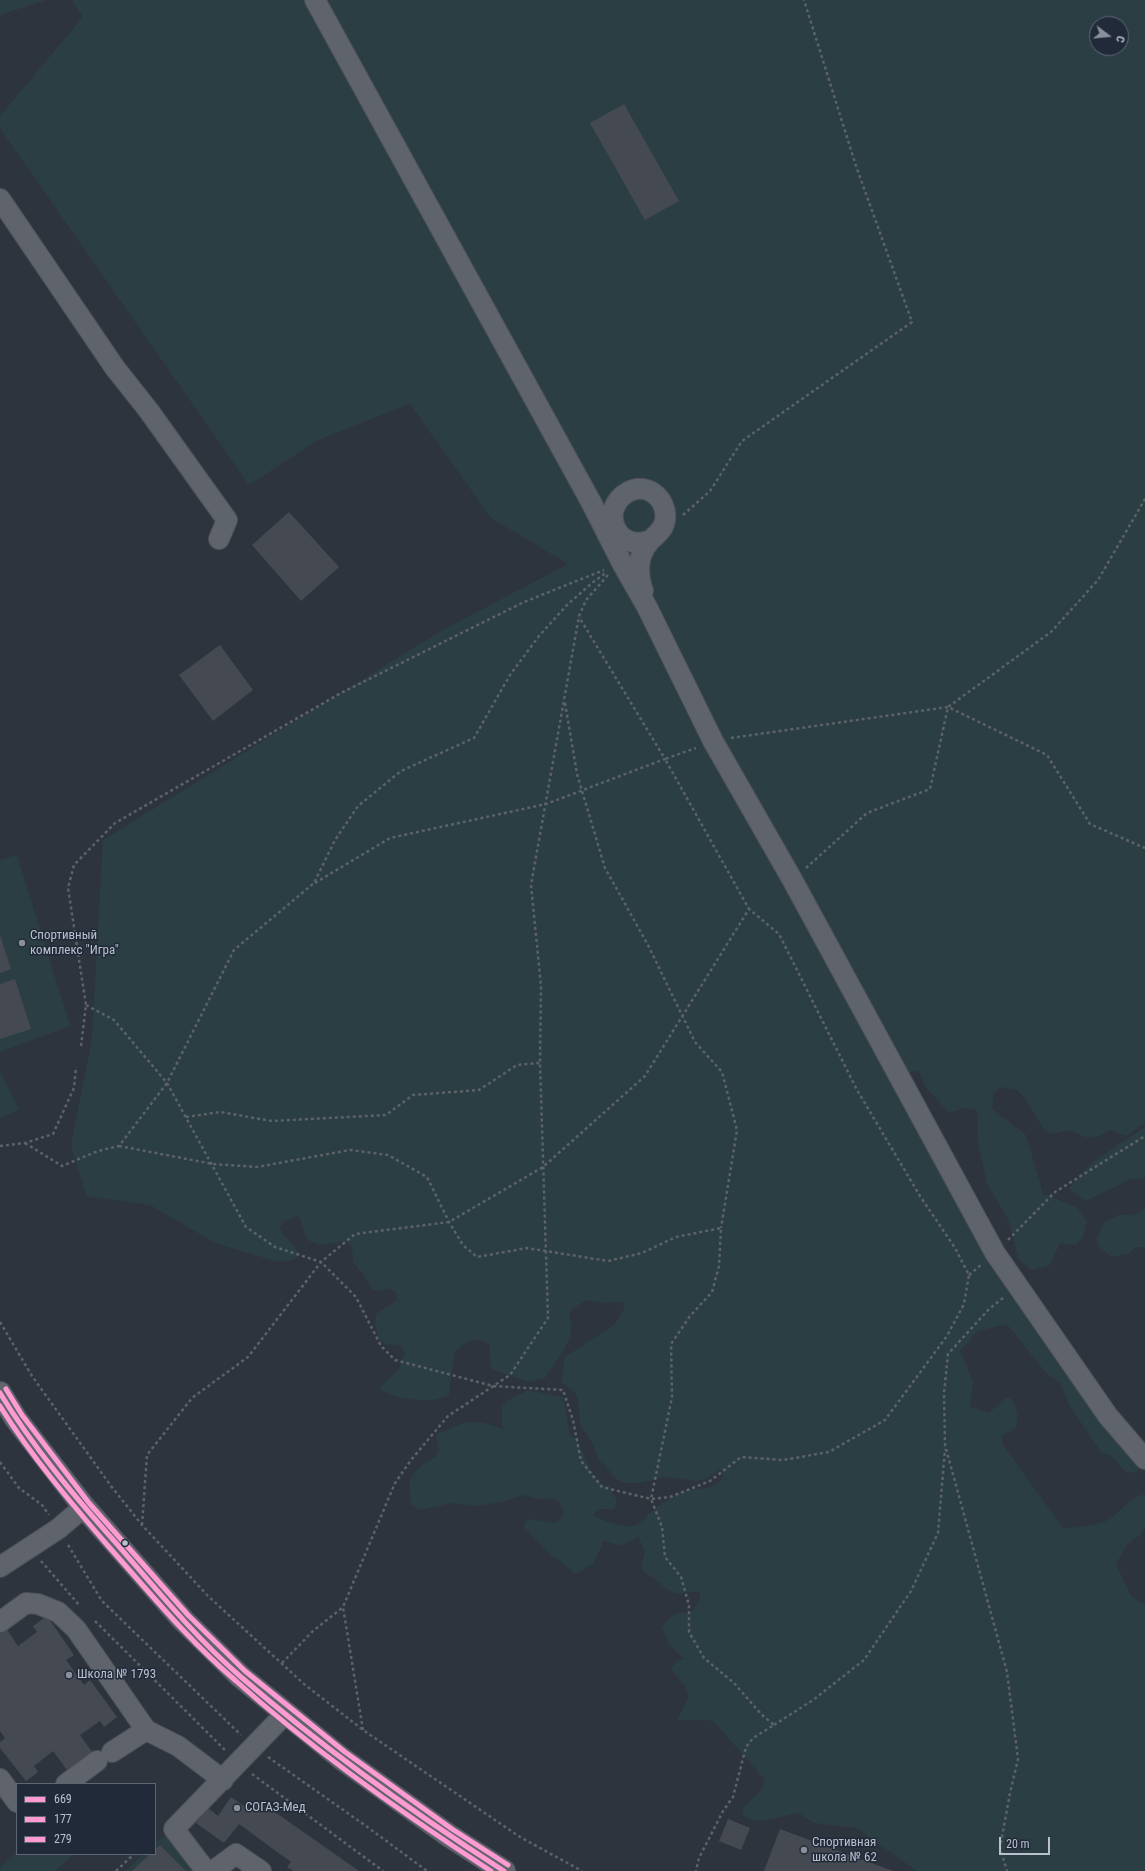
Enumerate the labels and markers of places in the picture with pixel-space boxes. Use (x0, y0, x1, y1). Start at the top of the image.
place label: Спортивный комплекс "Игра" (30, 928, 119, 959)
marker: Спортивный комплекс "Игра" (17, 938, 27, 948)
unlabelled marker (120, 1538, 130, 1548)
place label: Школа № 1793 (77, 1667, 156, 1683)
marker: Школа № 1793 (64, 1670, 74, 1680)
place label: СОГАЗ-Мед (245, 1800, 306, 1816)
marker: СОГАЗ-Мед (232, 1803, 242, 1813)
place label: Спортивная школа № 62 (812, 1835, 877, 1866)
marker: Спортивная школа № 62 (799, 1845, 809, 1855)

